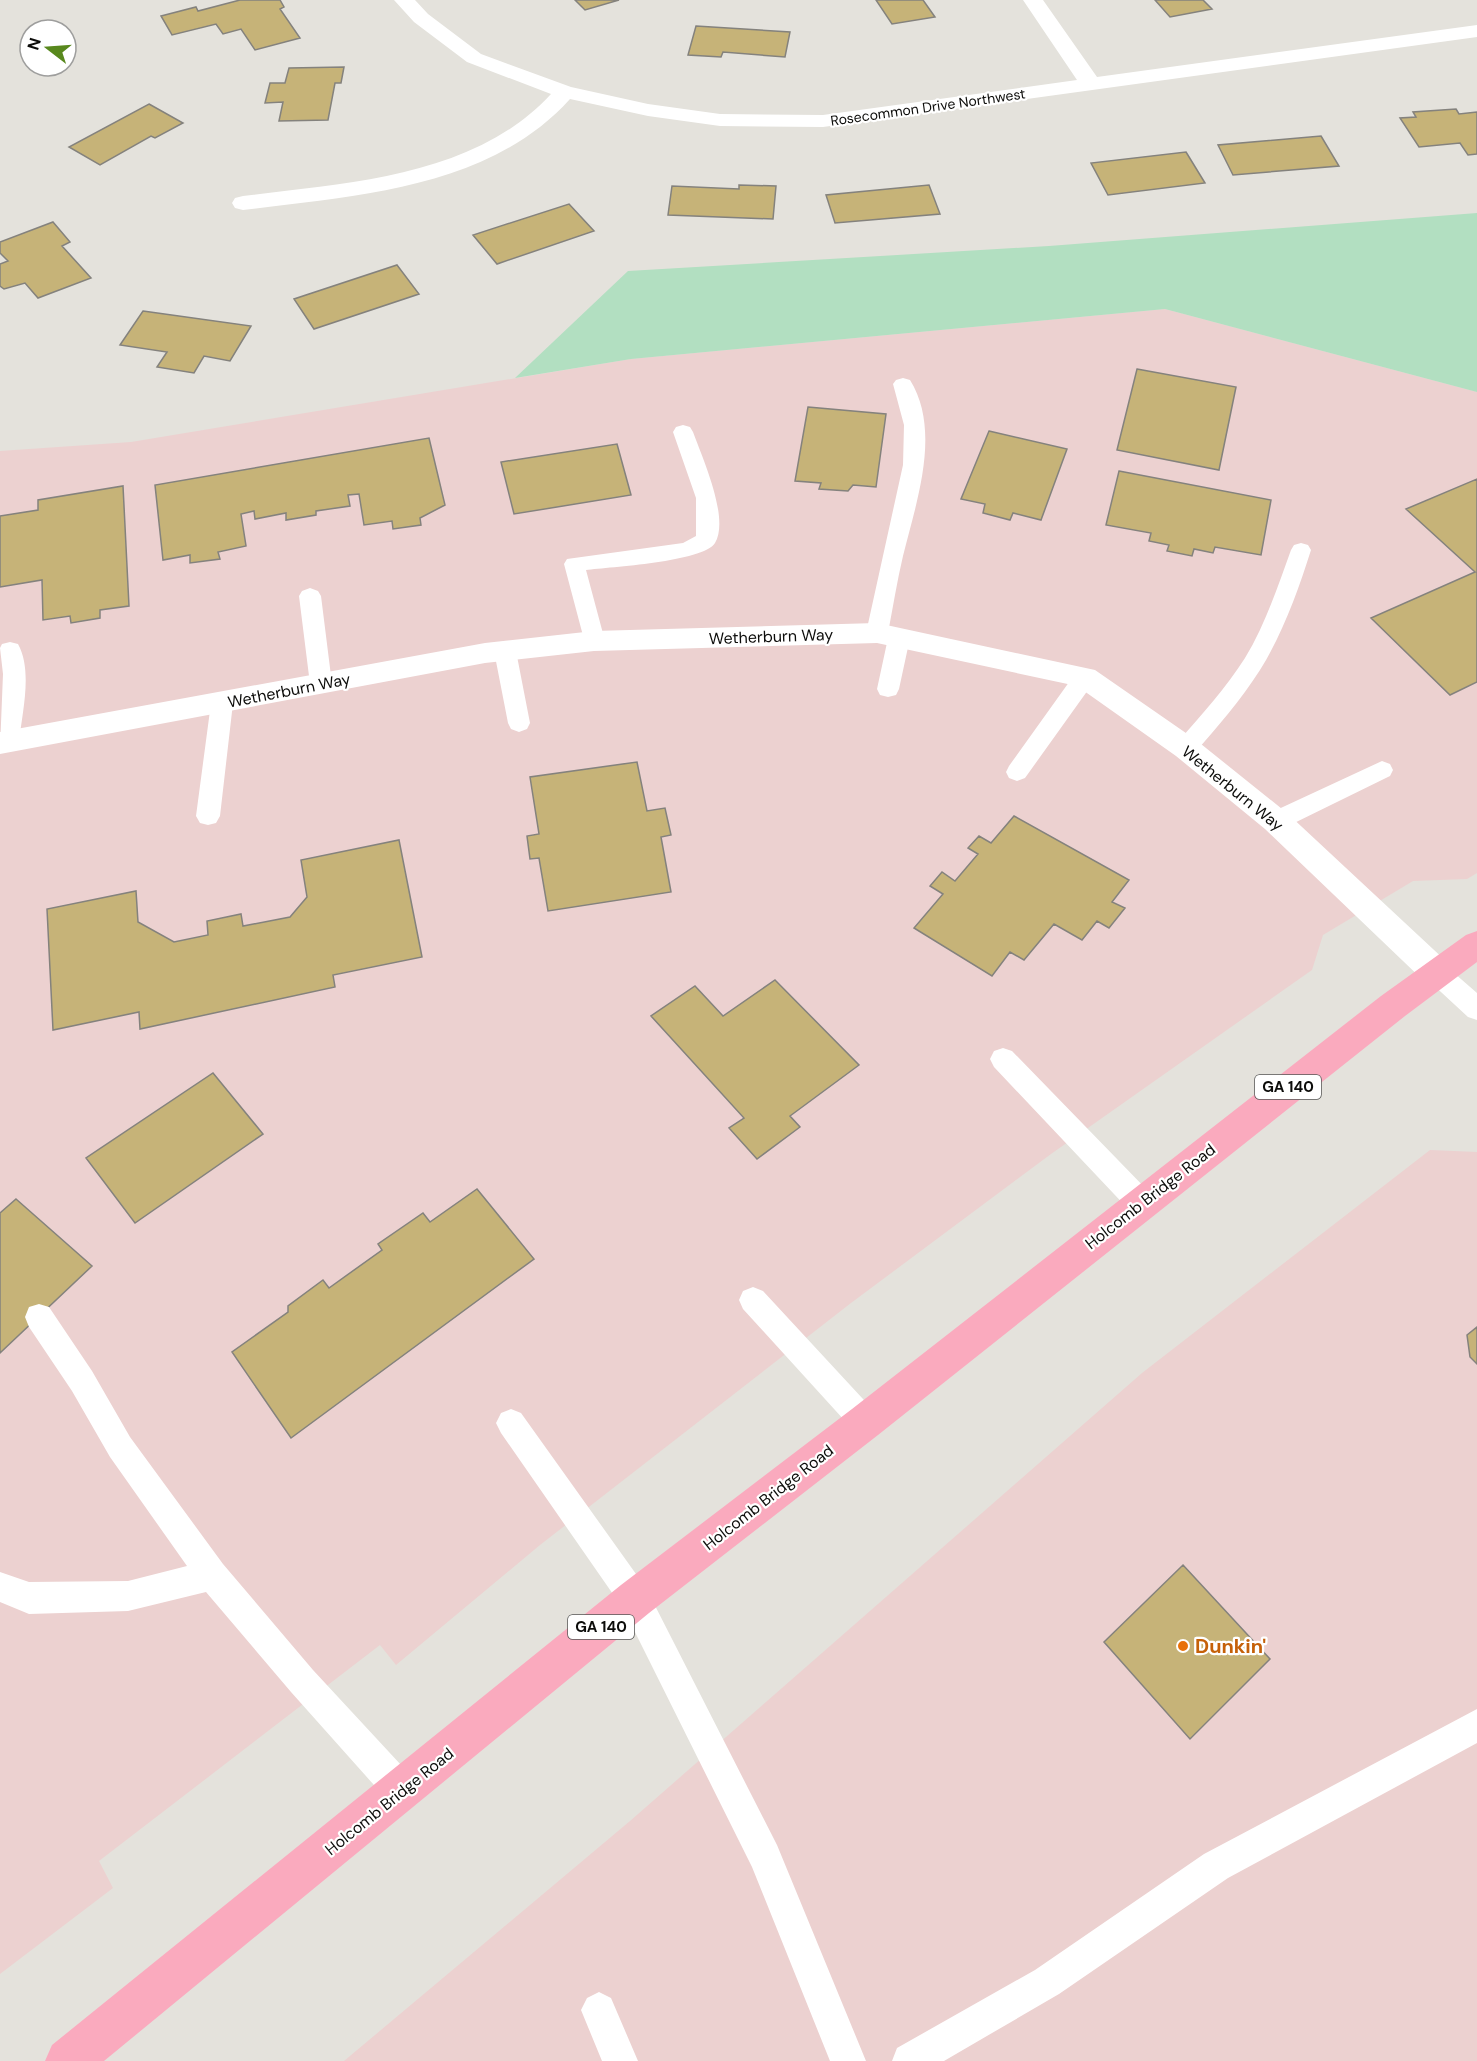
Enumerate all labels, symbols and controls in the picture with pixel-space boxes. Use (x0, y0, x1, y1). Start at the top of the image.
north arrow (18, 18, 78, 78)
text: N (22, 35, 46, 52)
street label: Rosecommon Drive Northwest (829, 84, 1027, 130)
street label: Wetherburn Way (708, 624, 834, 649)
street label: Wetherburn Way (226, 668, 352, 713)
street label: Wetherburn Way (1178, 741, 1288, 836)
road number: GA 140 (1255, 1075, 1321, 1099)
street label: Holcomb Bridge Road (1081, 1139, 1220, 1254)
street label: Holcomb Bridge Road (699, 1440, 838, 1555)
road number: GA 140 (568, 1615, 634, 1639)
place label: Dunkin' (1195, 1633, 1266, 1659)
marker: Dunkin' (1176, 1639, 1190, 1653)
street label: Holcomb Bridge Road (321, 1743, 458, 1860)

